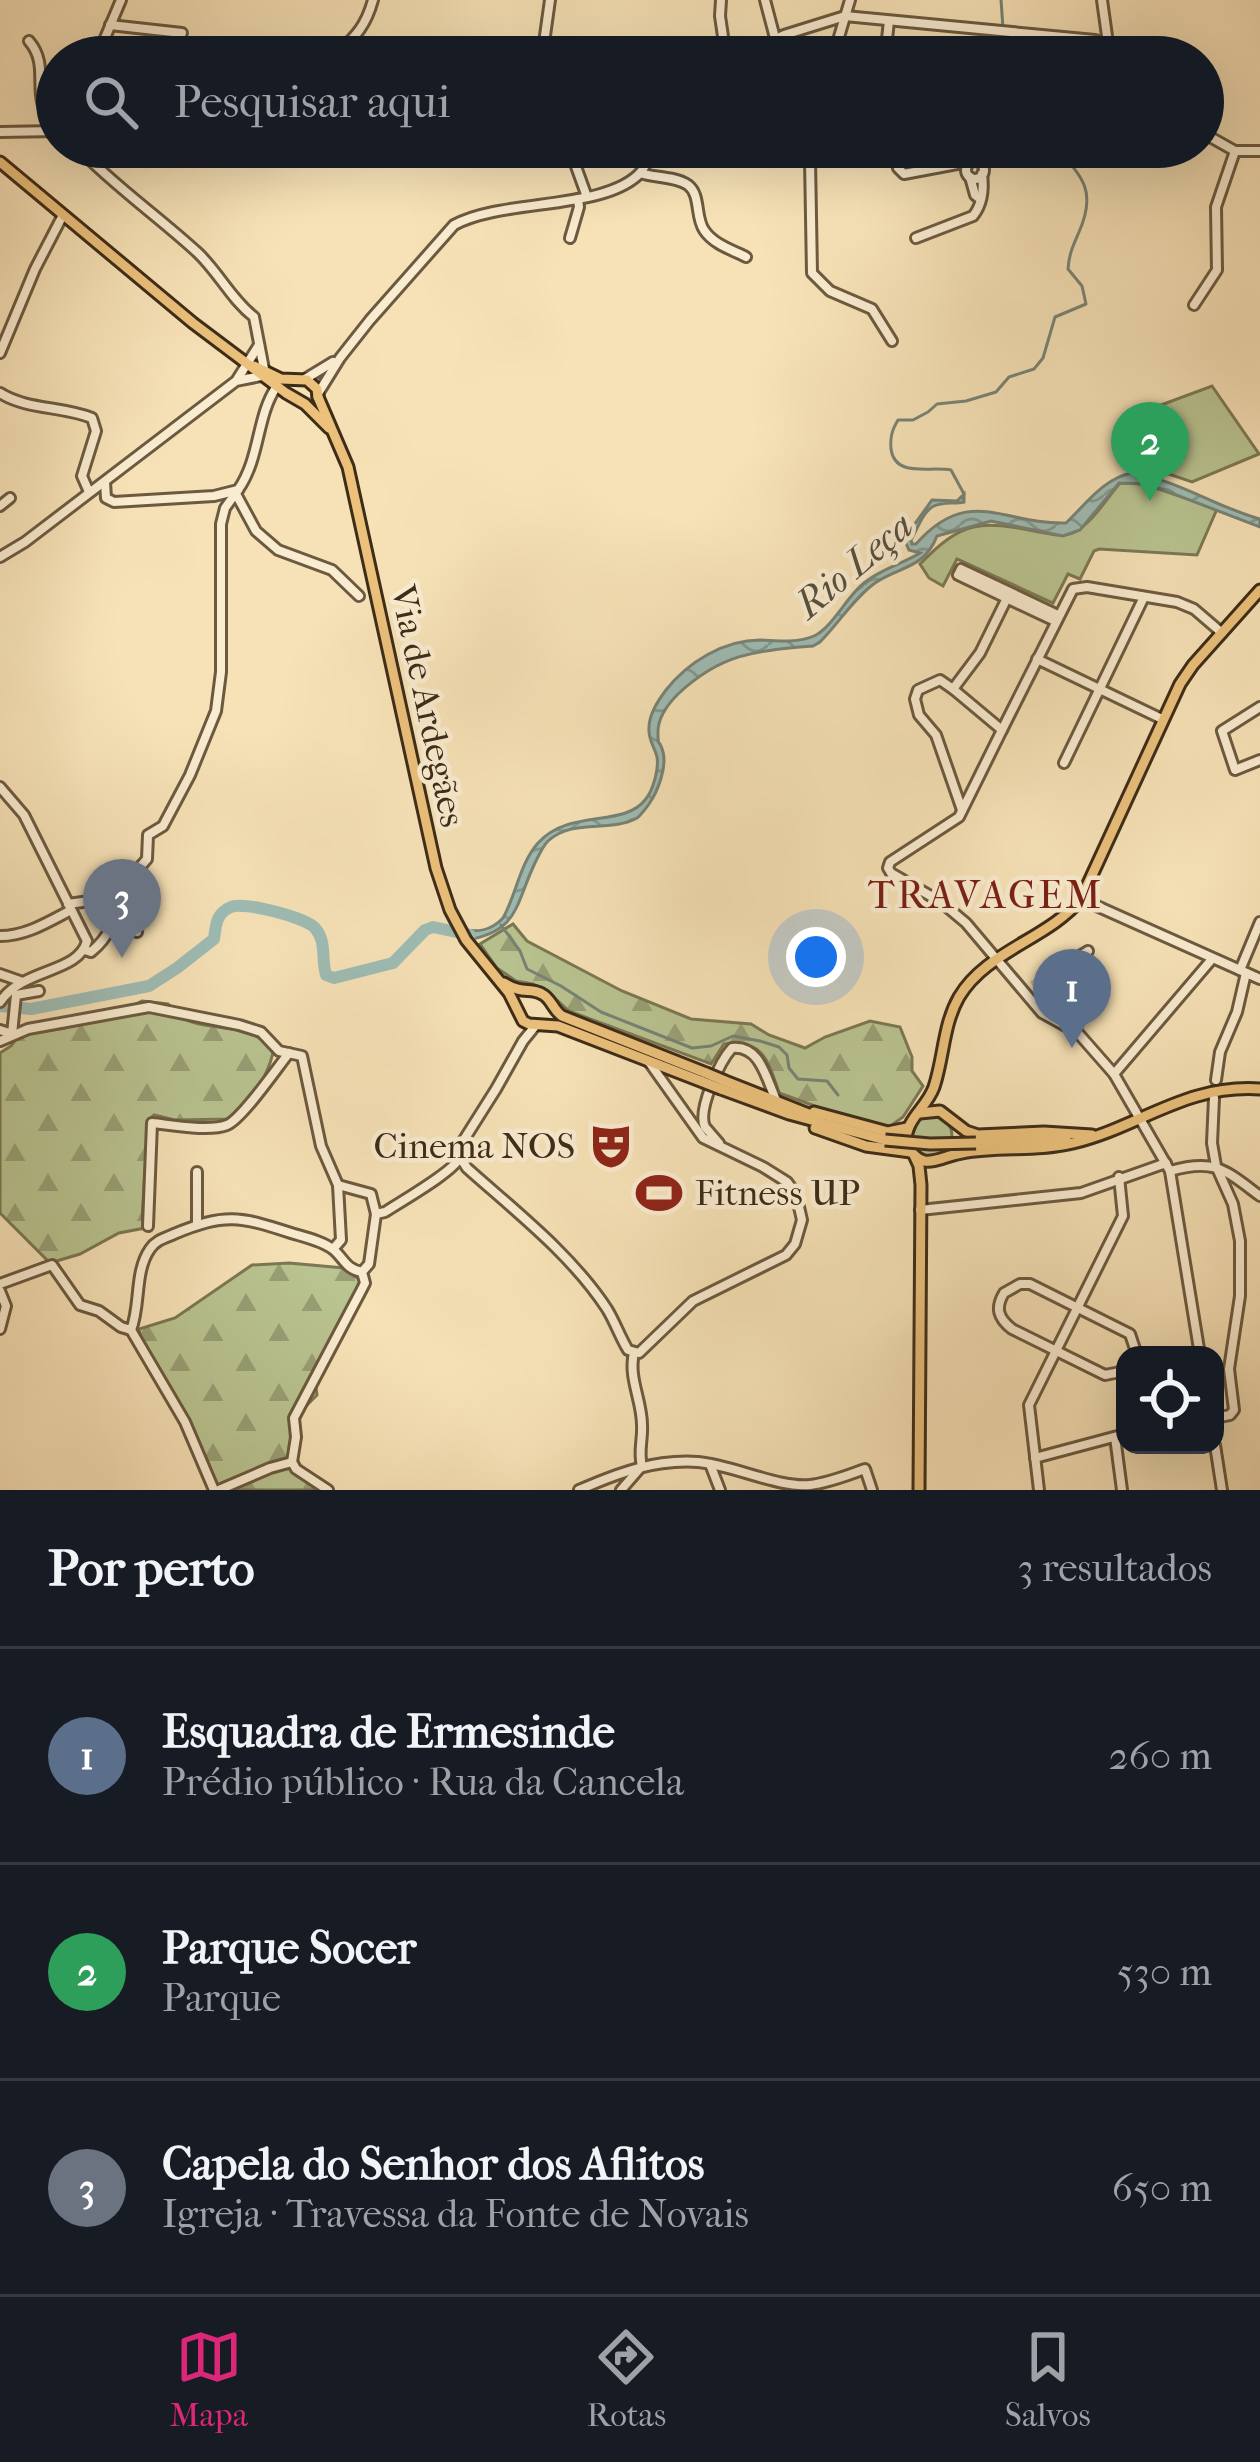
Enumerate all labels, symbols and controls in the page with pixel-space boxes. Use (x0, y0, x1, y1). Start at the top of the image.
search box (36, 36, 1224, 168)
icon: search (78, 69, 144, 135)
text: Pesquisar aqui (174, 76, 450, 129)
pin: 2 (1111, 402, 1189, 501)
water label: Rio Leça (784, 503, 922, 629)
street label: Via de Ardegães (382, 580, 474, 831)
pin: 3 (83, 859, 161, 958)
district label: TRAVAGEM (868, 872, 1104, 918)
your location (786, 927, 846, 987)
pin: 1 (1033, 949, 1111, 1048)
theatre icon: Cinema NOS (586, 1121, 636, 1171)
place label: Cinema NOS (374, 1125, 575, 1167)
sports icon: Fitness UP (634, 1168, 684, 1218)
place label: Fitness UP (695, 1172, 860, 1214)
map controls (1116, 1346, 1224, 1454)
button: locate (1116, 1346, 1224, 1454)
text: Por perto (48, 1538, 255, 1598)
text: 3 resultados (1018, 1545, 1212, 1591)
text: Esquadra de Ermesinde (162, 1706, 615, 1759)
text: 1 (80, 1733, 94, 1779)
text: 260 m (1109, 1733, 1212, 1779)
text: Prédio público · Rua da Cancela (162, 1759, 684, 1805)
text: Parque Socer (162, 1922, 416, 1975)
text: 2 (77, 1949, 97, 1995)
text: 530 m (1117, 1949, 1212, 1995)
text: Parque (162, 1975, 281, 2021)
text: Capela do Senhor dos Aflitos (162, 2138, 704, 2191)
text: 3 (79, 2165, 95, 2211)
text: 650 m (1112, 2165, 1212, 2211)
text: Igreja · Travessa da Fonte de Novais (162, 2191, 749, 2237)
tab: Mapa (169, 2324, 248, 2435)
tab: Rotas (587, 2324, 666, 2435)
tab: Salvos (1005, 2324, 1091, 2435)

